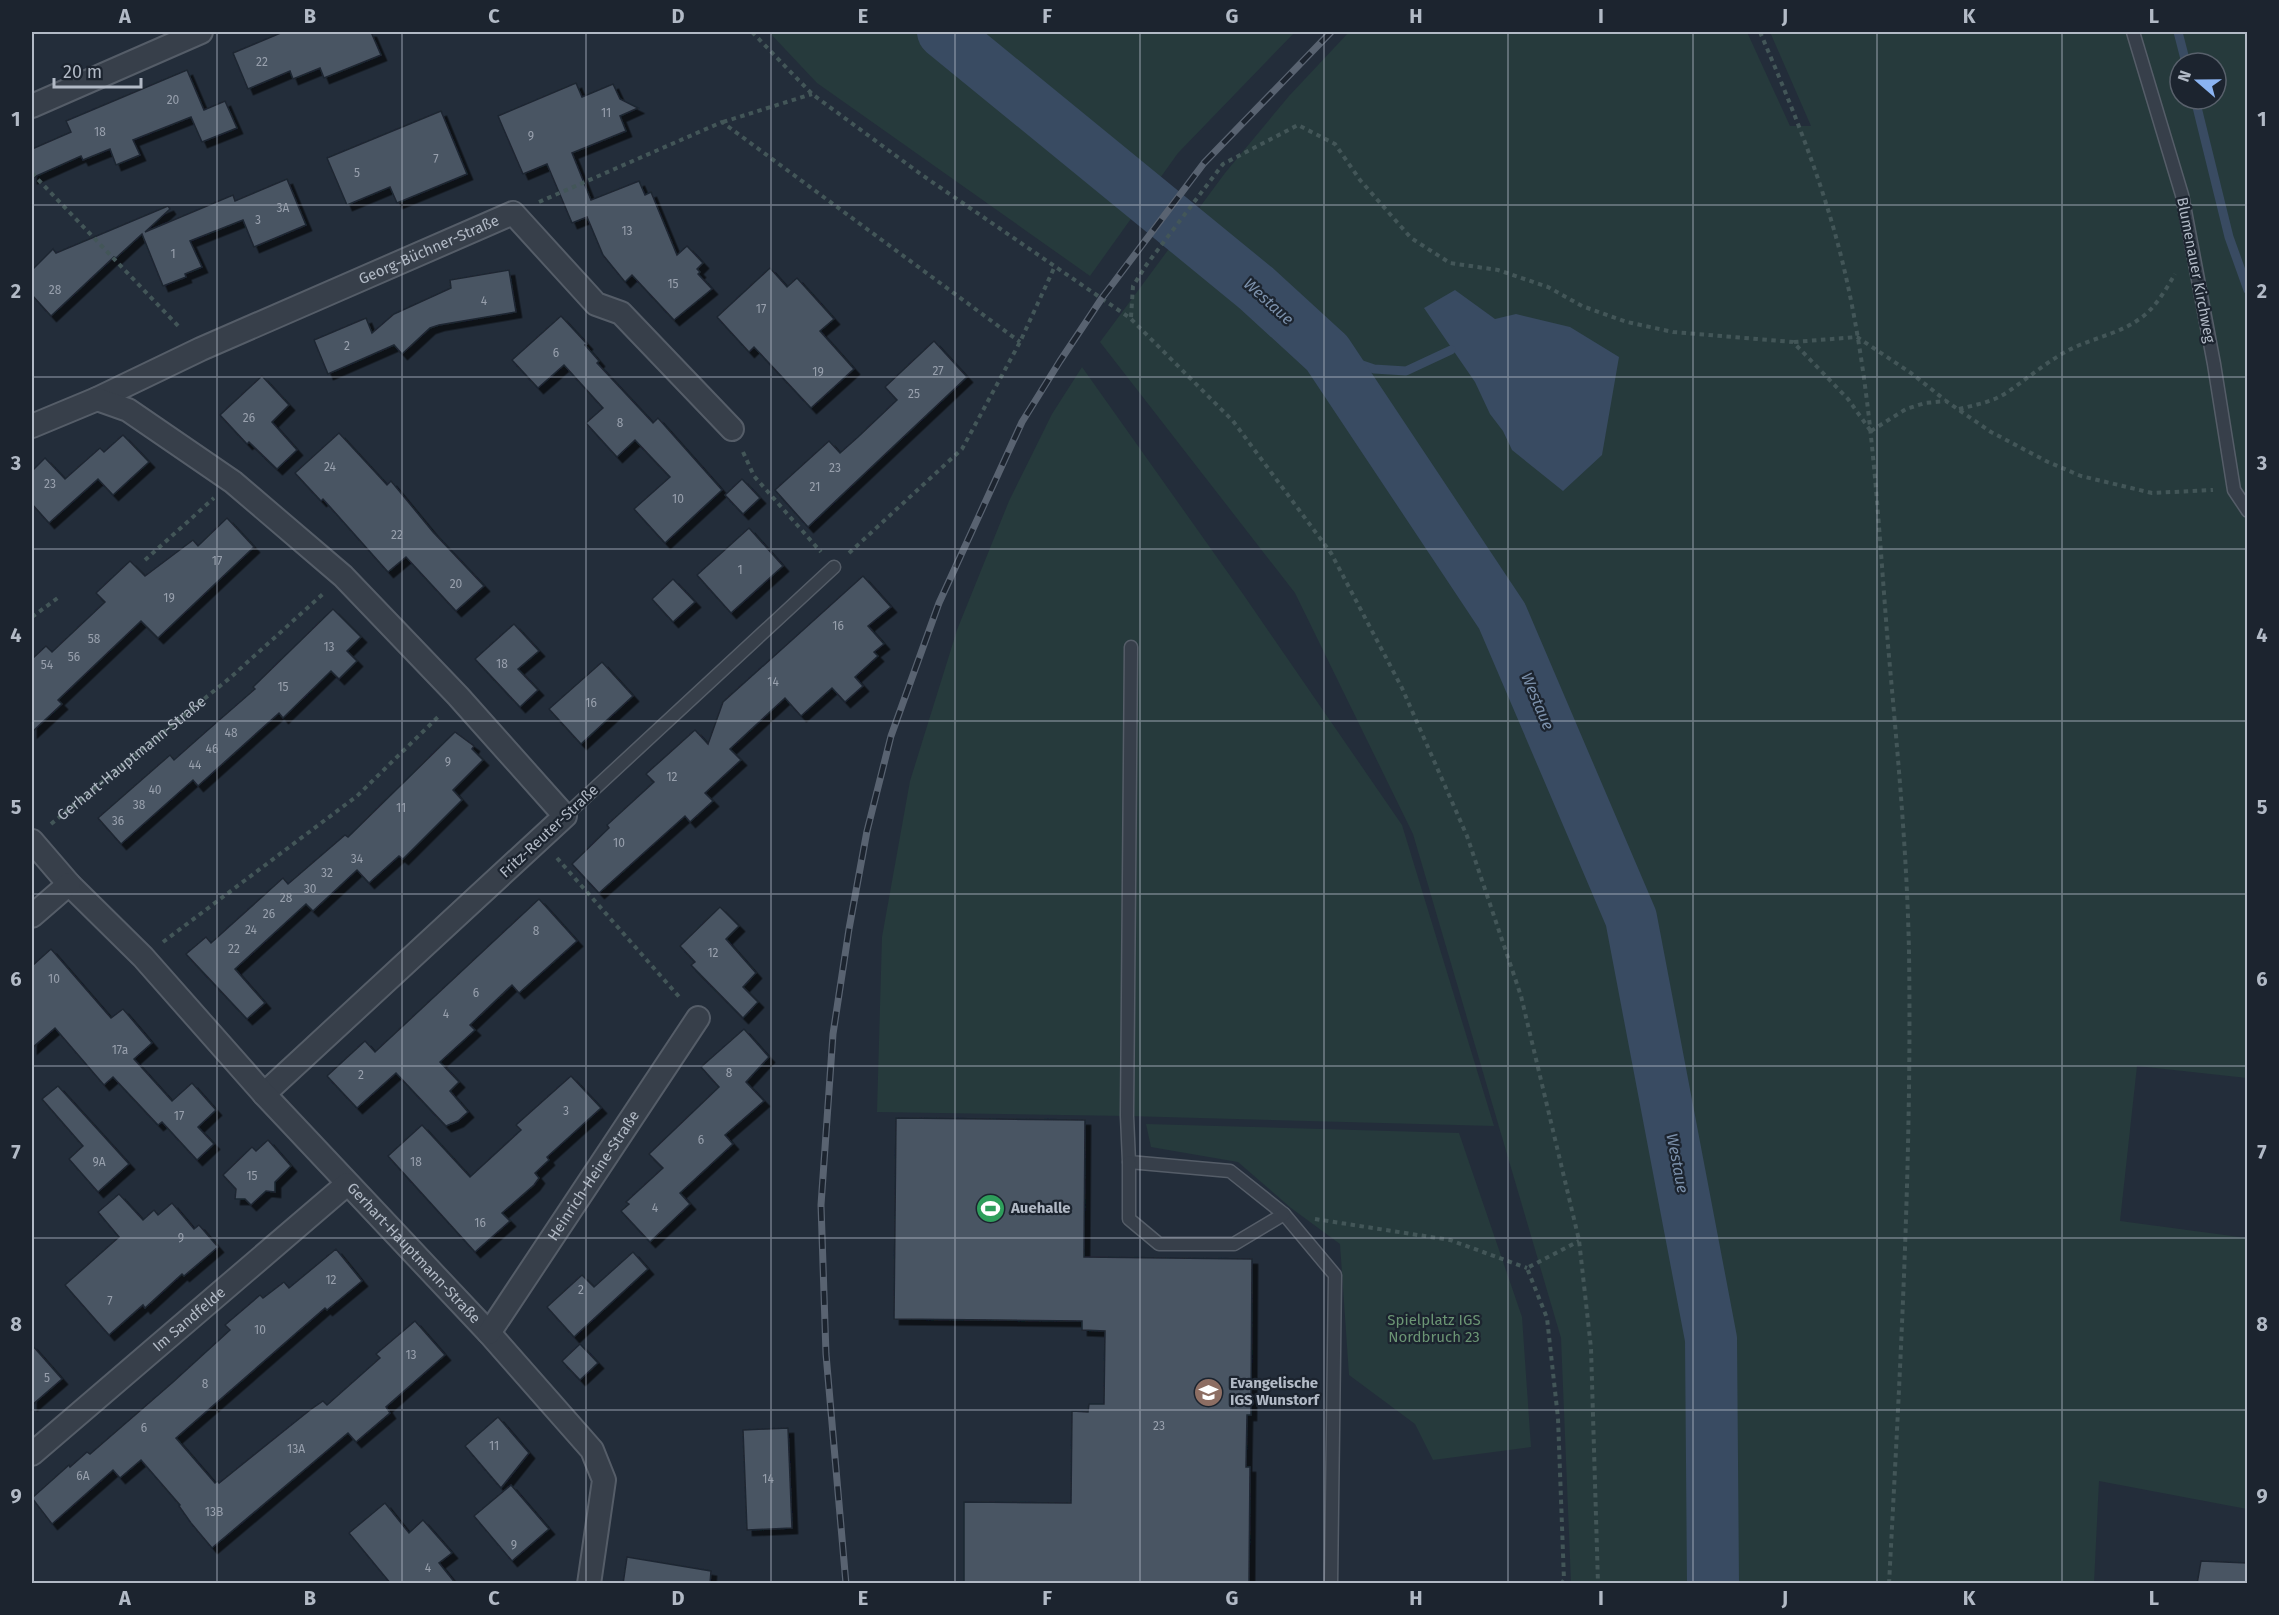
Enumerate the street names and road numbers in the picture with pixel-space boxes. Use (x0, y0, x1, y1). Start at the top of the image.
street label: Blumenauer Kirchweg (2173, 196, 2219, 345)
street label: Georg-Büchner-Straße (356, 211, 502, 288)
street label: Gerhart-Hauptmann-Straße (54, 692, 210, 824)
street label: Fritz-Reuter-Straße (496, 781, 602, 881)
street label: Heinrich-Heine-Straße (544, 1107, 643, 1244)
street label: Gerhart-Hauptmann-Straße (343, 1179, 484, 1327)
street label: Im Sandfelde (149, 1283, 229, 1355)

